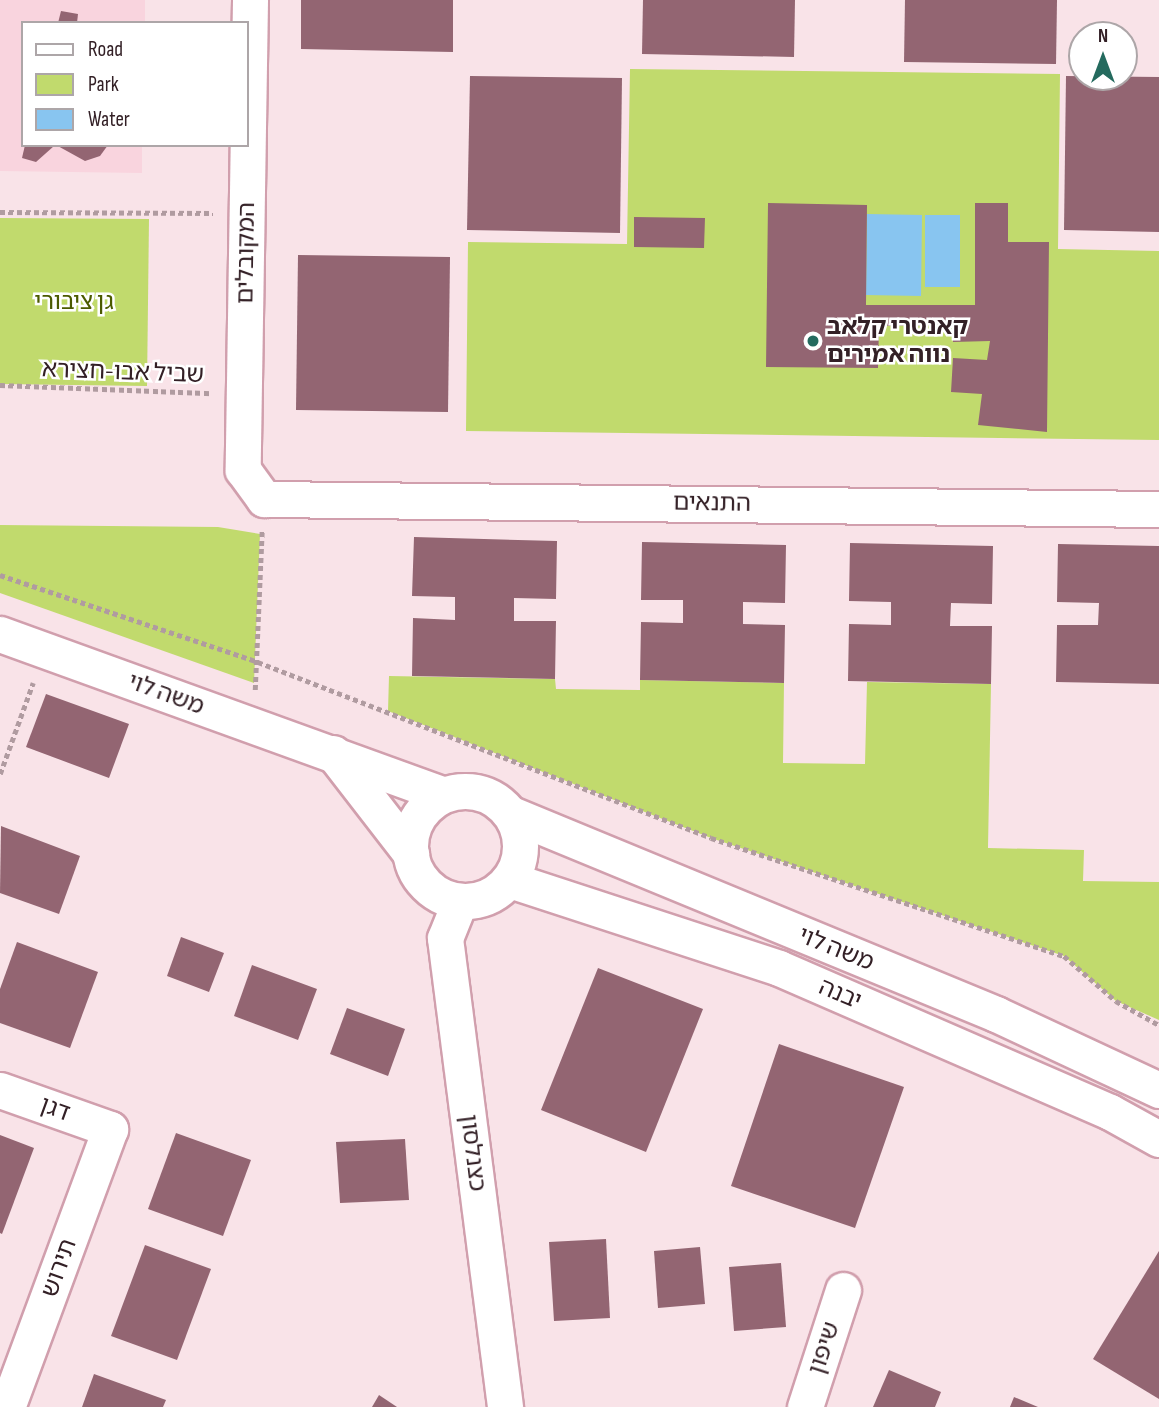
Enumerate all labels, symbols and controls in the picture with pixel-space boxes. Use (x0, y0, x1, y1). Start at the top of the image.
legend (21, 21, 248, 147)
north arrow (1068, 21, 1138, 91)
text: N (1098, 25, 1108, 48)
text: Road (88, 37, 123, 62)
text: Park (88, 72, 119, 97)
text: Water (88, 107, 130, 132)
street label: המקובלים (231, 202, 261, 304)
park label: גן ציבורי (34, 288, 114, 316)
place label: קאנטרי קלאב נווה אמירים (827, 313, 968, 369)
marker: קאנטרי קלאב נווה אמירים (805, 333, 821, 349)
street label: שביל אבו-חצירא (41, 355, 205, 389)
street label: התנאים (673, 488, 751, 518)
street label: משה לוי (124, 667, 208, 721)
street label: משה לוי (794, 921, 878, 977)
street label: יבנה (814, 972, 866, 1016)
street label: דגן (36, 1090, 74, 1128)
street label: כצנלסון (454, 1113, 492, 1193)
street label: תירוש (35, 1235, 83, 1301)
street label: שיפון (802, 1318, 846, 1378)

